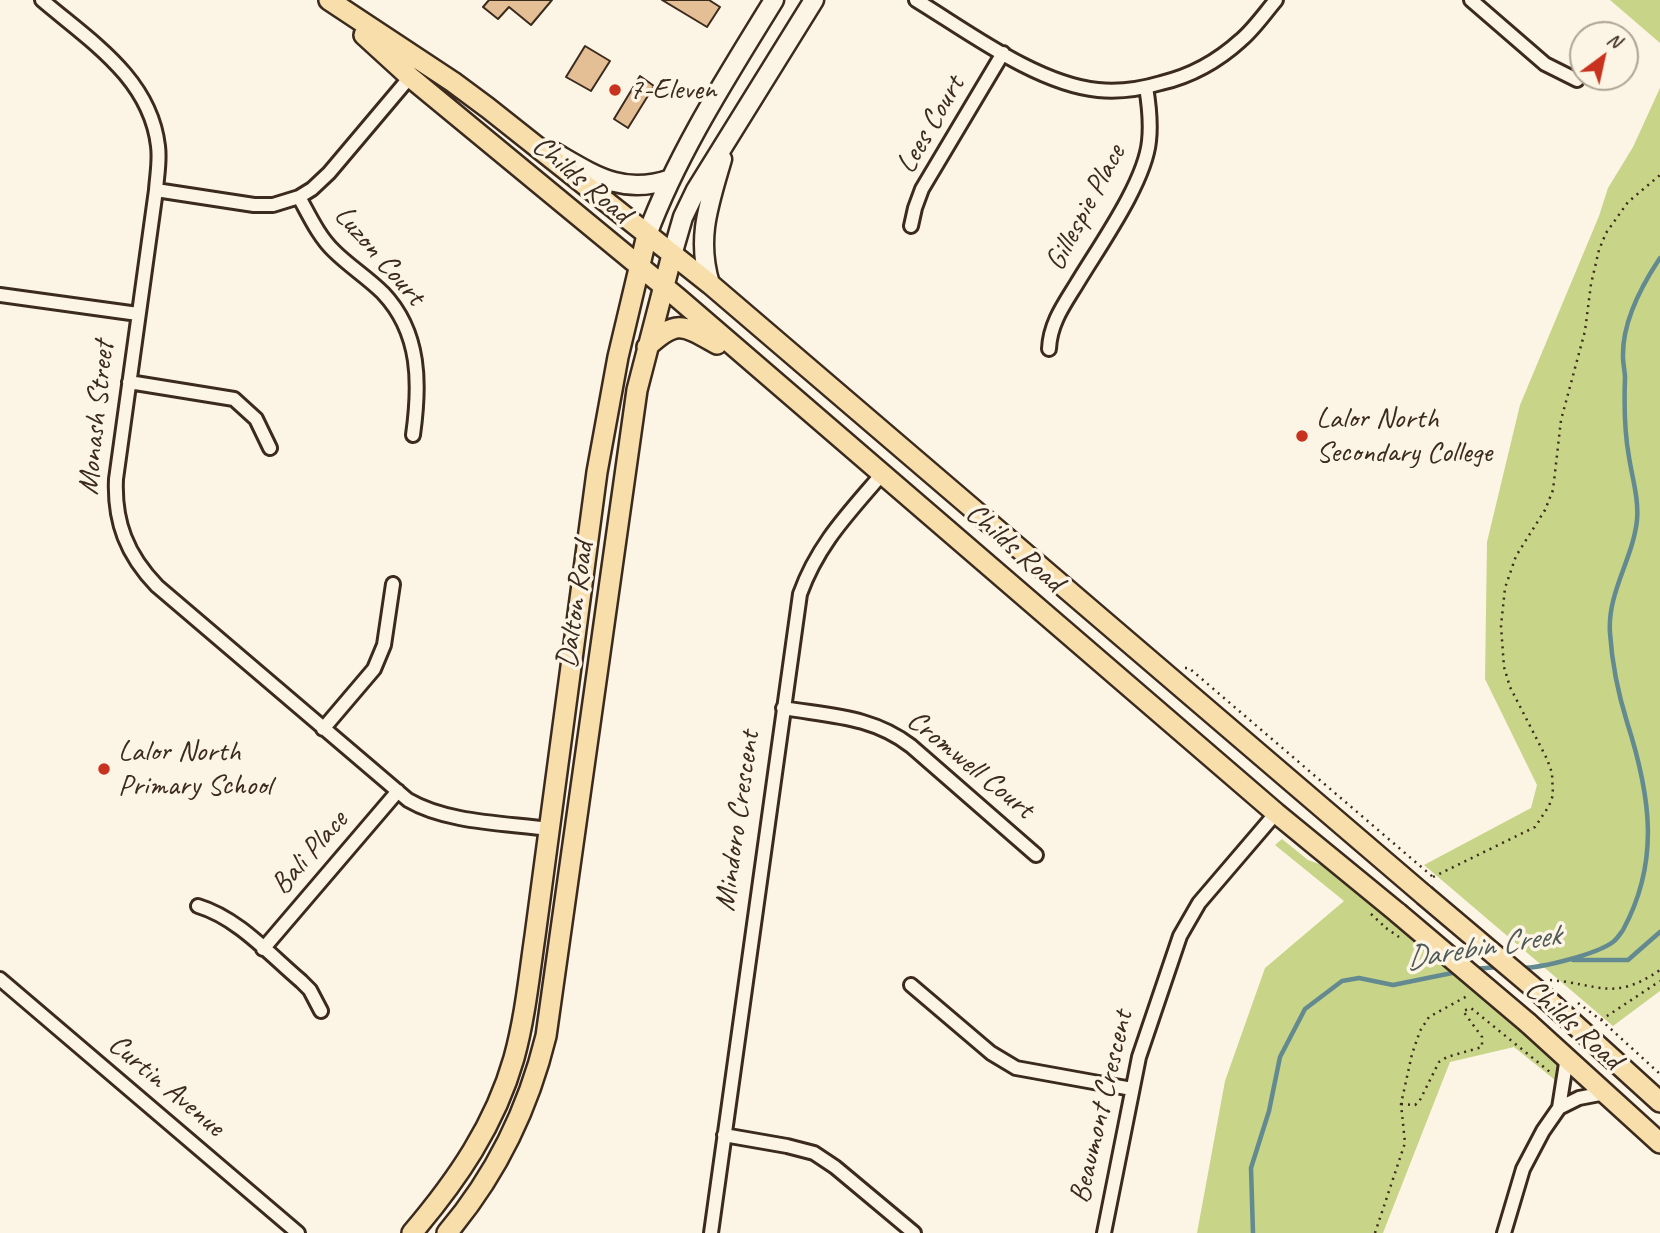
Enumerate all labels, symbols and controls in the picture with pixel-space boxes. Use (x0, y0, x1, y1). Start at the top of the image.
north arrow (1569, 21, 1639, 91)
text: N (1603, 27, 1626, 53)
street label: Lees Court (889, 70, 973, 180)
place label: 7-Eleven (629, 72, 716, 108)
marker: 7-Eleven (607, 82, 623, 98)
street label: Childs Road (524, 128, 638, 232)
street label: Gillespie Place (1038, 139, 1134, 277)
street label: Luzon Court (326, 199, 432, 313)
street label: Monash Street (71, 339, 123, 497)
place label: Lalor North Secondary College (1316, 401, 1492, 471)
marker: Lalor North Secondary College (1294, 428, 1310, 444)
street label: Childs Road (958, 496, 1070, 600)
street label: Dalton Road (549, 540, 603, 670)
street label: Cromwell Court (899, 703, 1041, 827)
street label: Mindoro Crescent (708, 729, 768, 913)
place label: Lalor North Primary School (118, 734, 272, 804)
marker: Lalor North Primary School (96, 761, 112, 777)
street label: Bali Place (264, 804, 356, 902)
water label: Darebin Creek (1403, 917, 1563, 979)
street label: Childs Road (1517, 972, 1629, 1078)
street label: Beaumont Crescent (1062, 1007, 1142, 1207)
street label: Curtin Avenue (100, 1027, 232, 1145)

